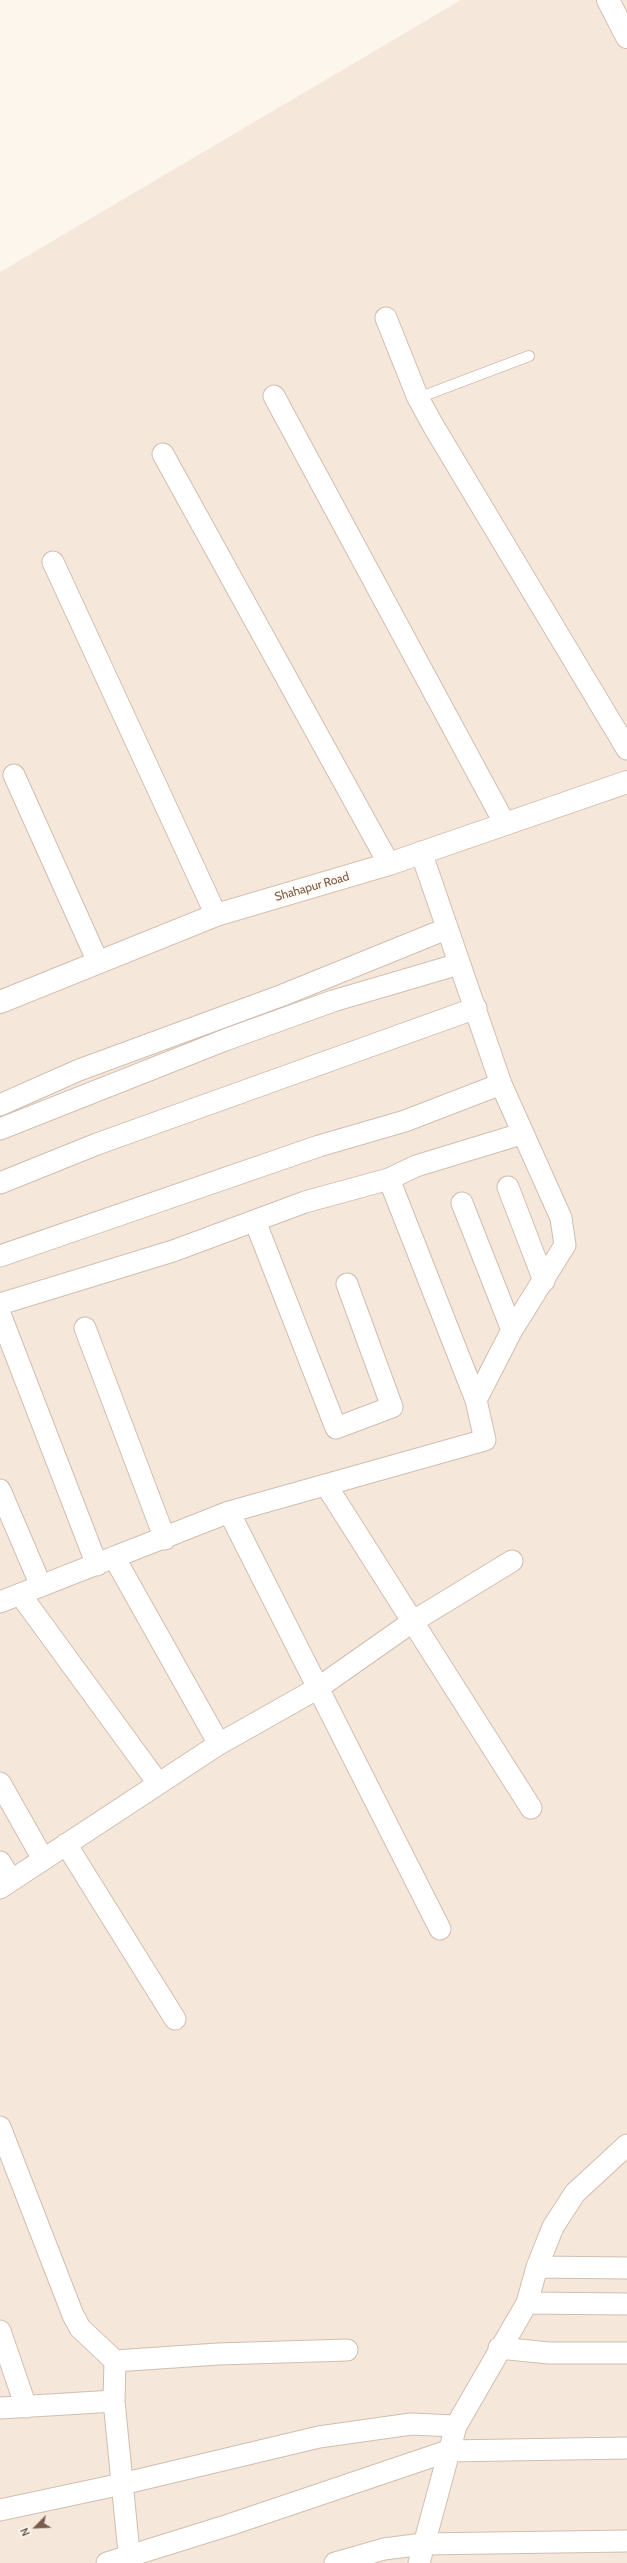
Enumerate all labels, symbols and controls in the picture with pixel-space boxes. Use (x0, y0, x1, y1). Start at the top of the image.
street label: Shahapur Road (273, 869, 351, 905)
north arrow (16, 2507, 56, 2547)
text: N (17, 2525, 33, 2538)

